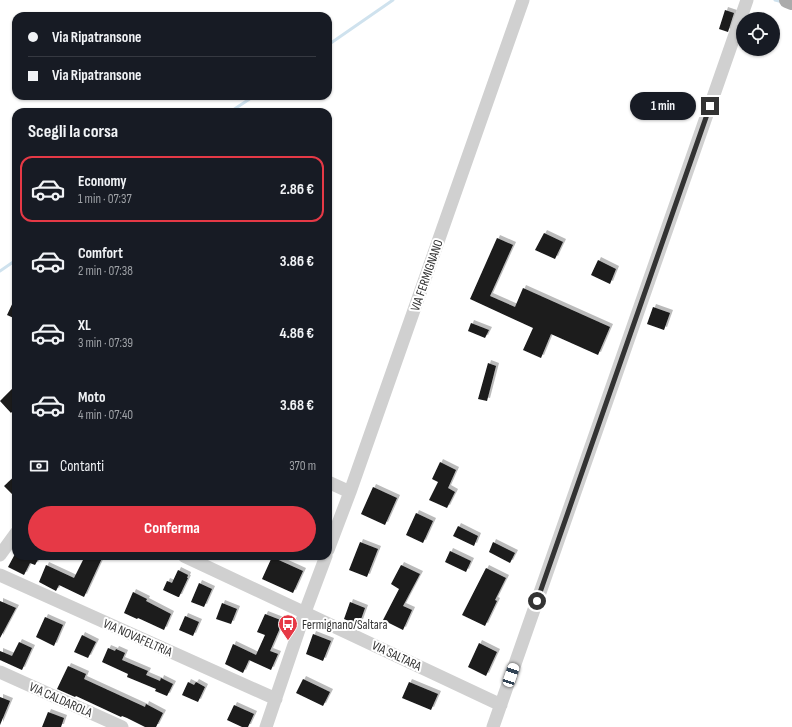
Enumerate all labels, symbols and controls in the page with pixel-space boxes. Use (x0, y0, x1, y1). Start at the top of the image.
map controls (736, 12, 780, 56)
button: locate (736, 12, 780, 56)
text: Via Ripatransone (52, 28, 141, 47)
text: Via Ripatransone (52, 66, 141, 85)
callout: 1 min (630, 92, 696, 120)
route end (701, 97, 719, 115)
text: 1 min (651, 98, 675, 114)
text: Scegli la corsa (28, 121, 118, 142)
icon: car (30, 171, 66, 207)
text: Economy (78, 172, 127, 191)
text: 2.86 € (280, 180, 314, 199)
text: 1 min · 07:37 (78, 191, 132, 207)
street label: VIA FERMIGNANO (407, 237, 447, 313)
icon: car (30, 243, 66, 279)
text: Comfort (78, 244, 123, 263)
text: 3.86 € (280, 252, 314, 271)
text: 2 min · 07:38 (78, 263, 133, 279)
icon: car (30, 315, 66, 351)
text: XL (78, 316, 91, 335)
text: 4.86 € (279, 324, 314, 343)
text: 3 min · 07:39 (78, 335, 133, 351)
icon: car (30, 387, 66, 423)
text: Moto (78, 388, 105, 407)
text: 3.68 € (280, 396, 314, 415)
text: 4 min · 07:40 (78, 407, 133, 423)
icon: cash (28, 455, 50, 477)
text: Contanti (60, 457, 104, 476)
text: 370 m (289, 458, 316, 474)
button: Conferma (28, 506, 316, 552)
route start (528, 592, 546, 610)
bus stop icon: Fermignano/Saltara (277, 613, 299, 641)
street label: VIA NOVAFELTRIA (101, 616, 175, 660)
place label: Fermignano/Saltara (302, 617, 387, 633)
street label: VIA SALTARA (369, 637, 424, 675)
car (501, 662, 521, 688)
street label: VIA CALDAROLA (27, 679, 95, 721)

